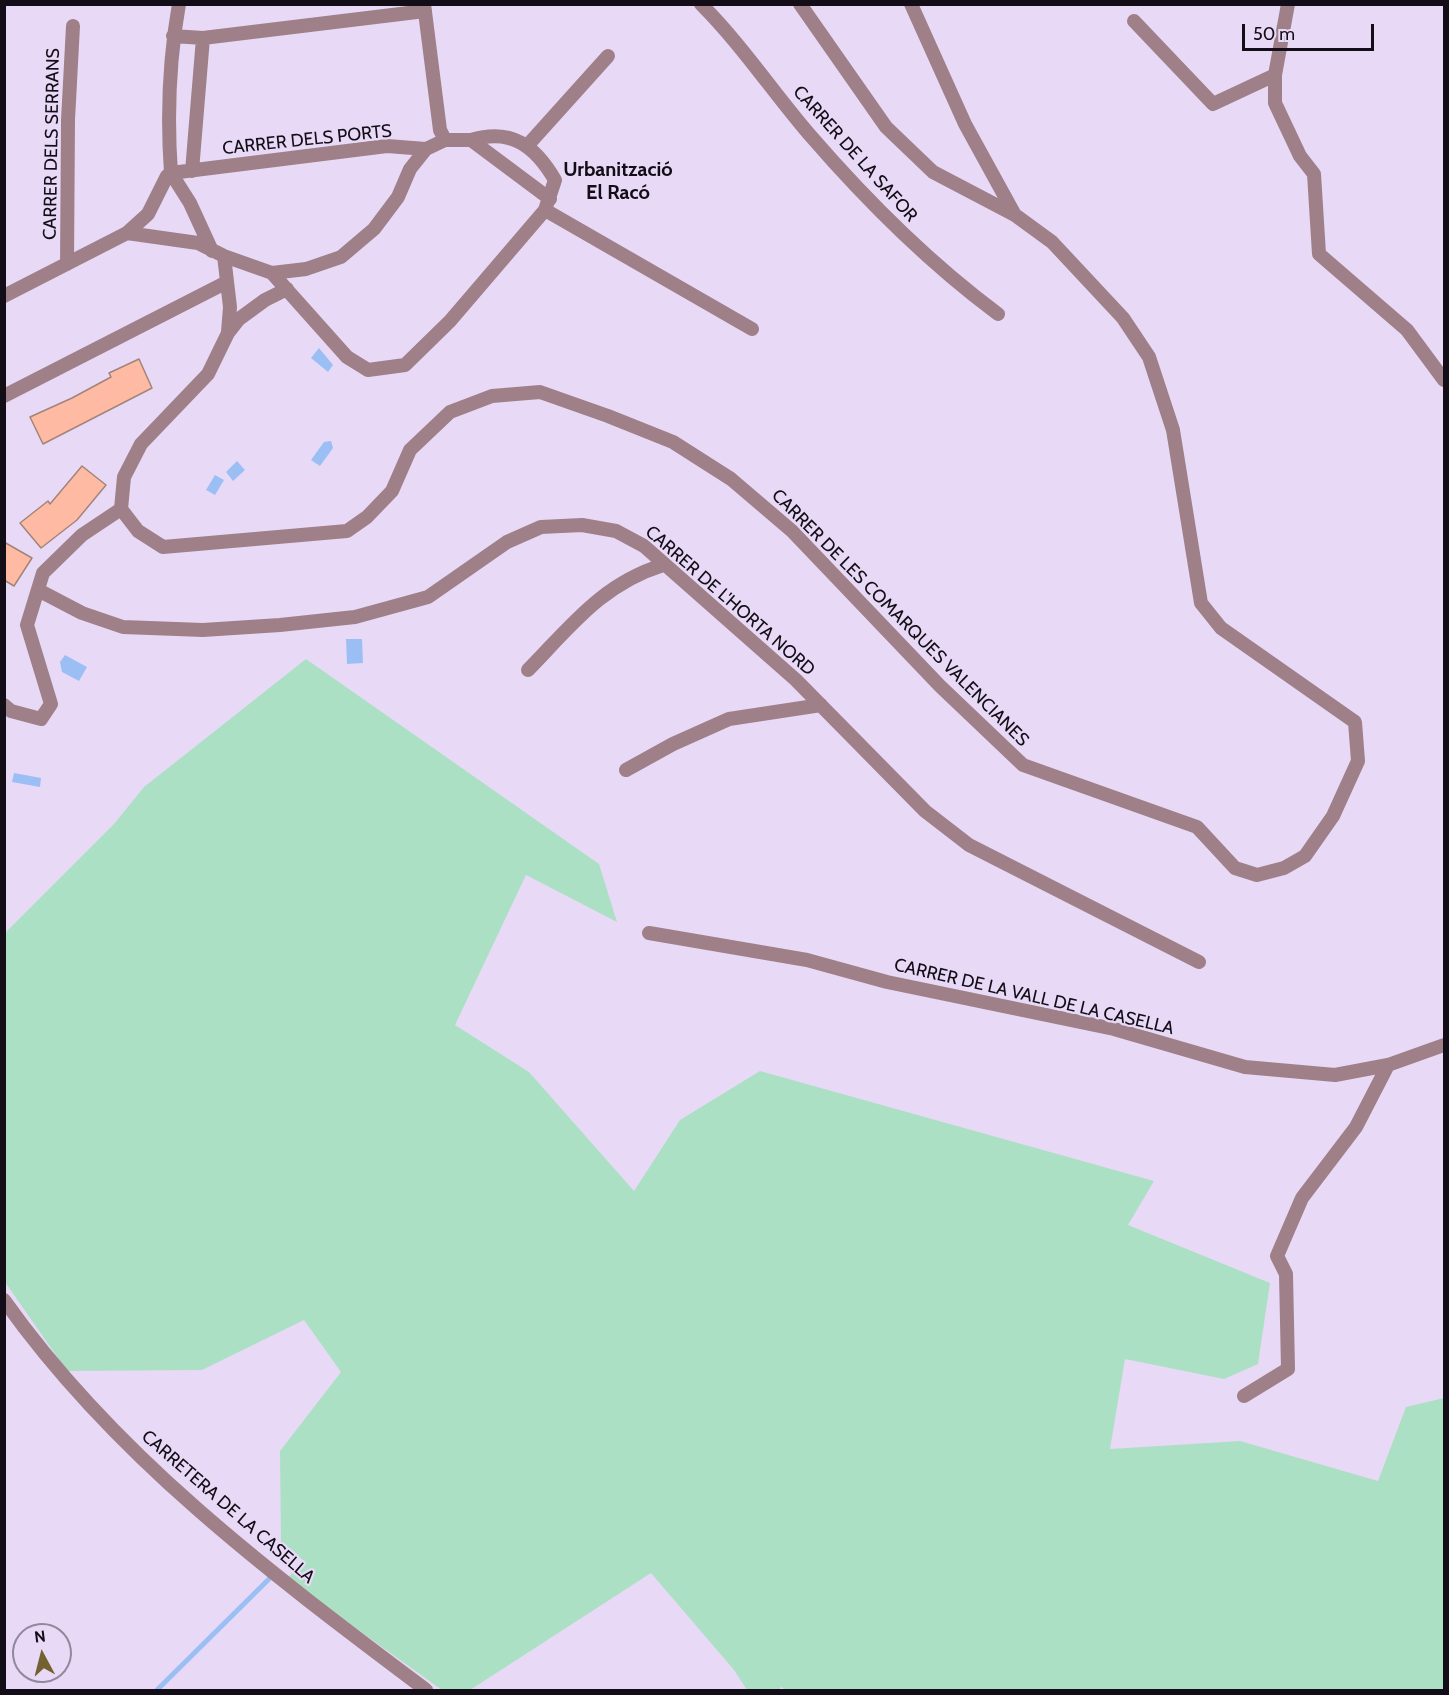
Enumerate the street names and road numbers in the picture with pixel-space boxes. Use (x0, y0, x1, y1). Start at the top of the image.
street label: CARRER DELS SERRANS (40, 48, 64, 240)
street label: CARRER DE LA SAFOR (788, 82, 922, 226)
street label: CARRER DELS PORTS (221, 120, 393, 160)
street label: CARRER DE LES COMARQUES VALENCIANES (767, 485, 1033, 751)
street label: CARRER DE L'HORTA NORD (641, 521, 819, 681)
street label: CARRER DE LA VALL DE LA CASELLA (892, 954, 1176, 1040)
street label: CARRETERA DE LA CASELLA (137, 1426, 319, 1588)

